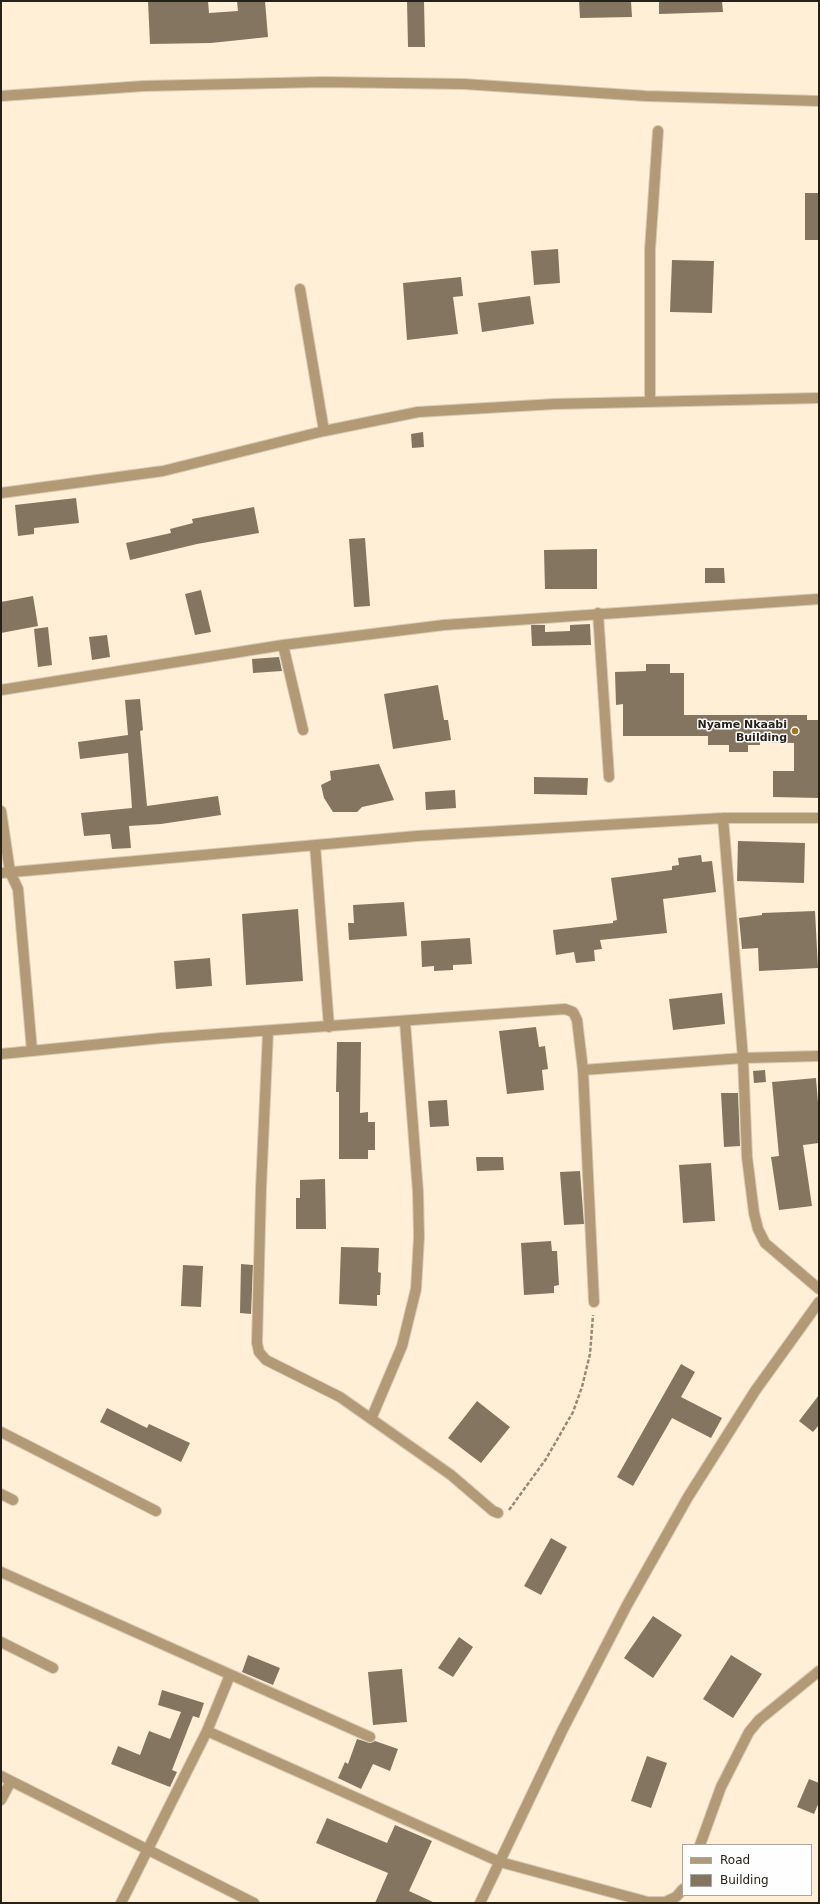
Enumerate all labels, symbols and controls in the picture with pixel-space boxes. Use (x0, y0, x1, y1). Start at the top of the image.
place label: Nyame Nkaabi Building (697, 718, 787, 744)
marker: Nyame Nkaabi Building (790, 726, 800, 736)
legend (682, 1844, 812, 1896)
text: Road (720, 1853, 750, 1867)
text: Building (720, 1873, 769, 1887)

